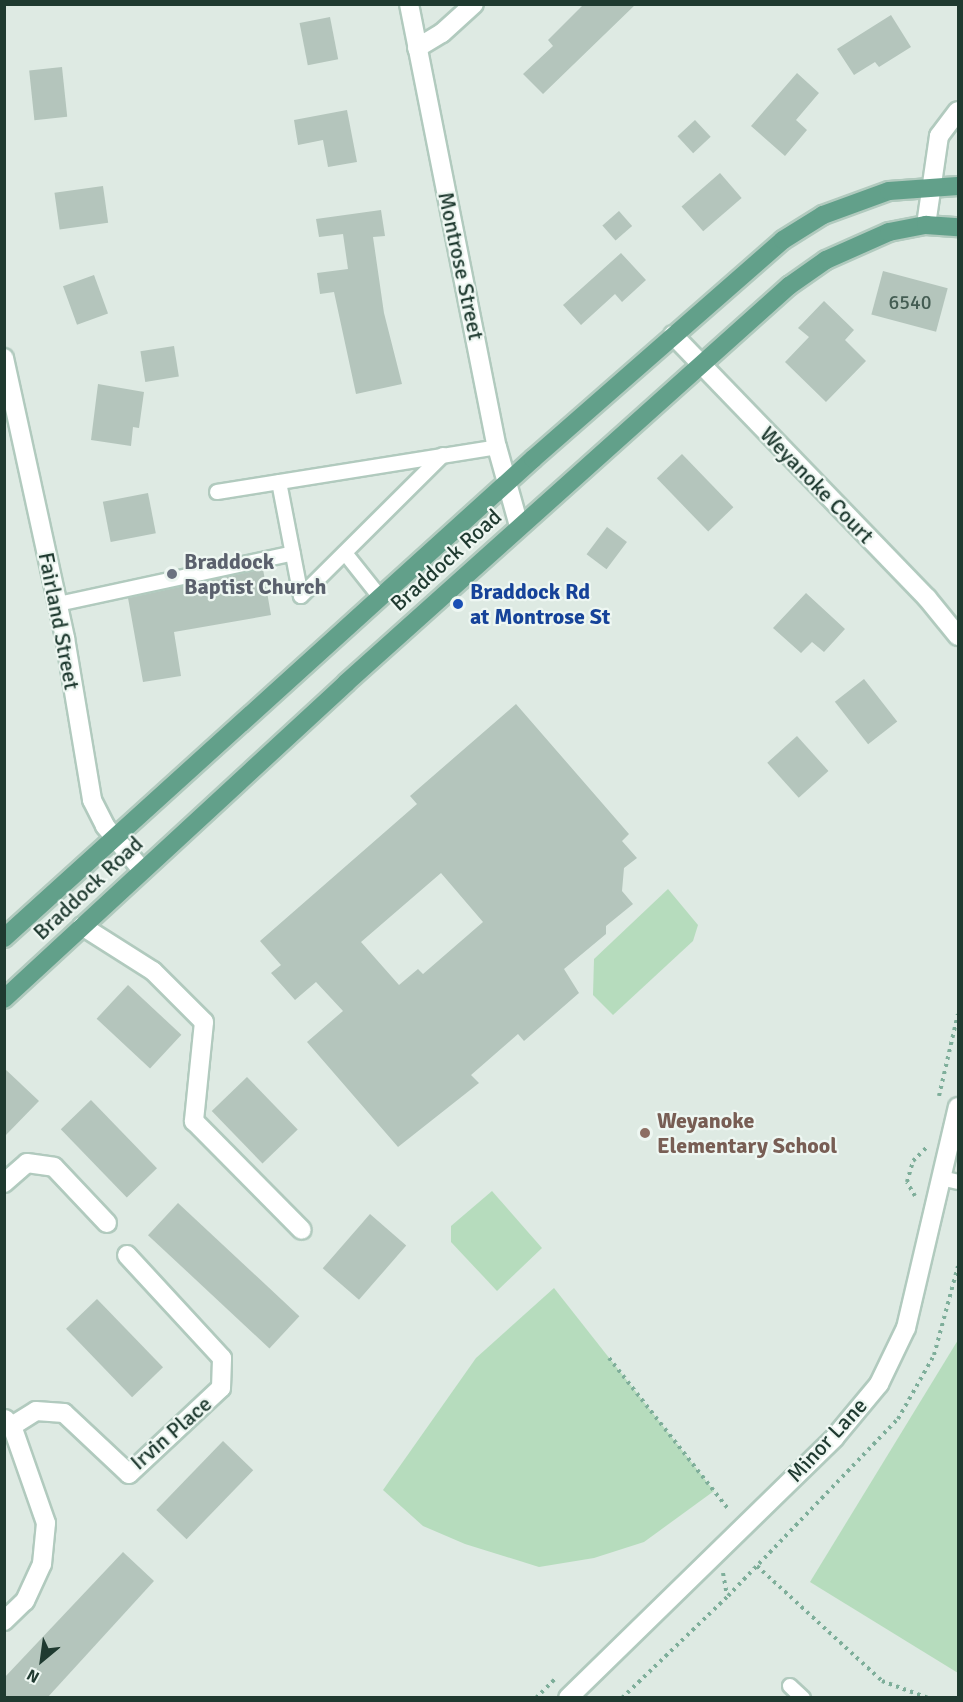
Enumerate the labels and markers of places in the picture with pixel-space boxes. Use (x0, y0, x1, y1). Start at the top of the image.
place label: Braddock Baptist Church (184, 548, 327, 600)
marker: Braddock Baptist Church (165, 567, 179, 581)
place label: Braddock Rd at Montrose St (470, 578, 610, 630)
marker: Braddock Rd at Montrose St (451, 597, 465, 611)
place label: Weyanoke Elementary School (657, 1107, 837, 1158)
marker: Weyanoke Elementary School (638, 1126, 652, 1140)

